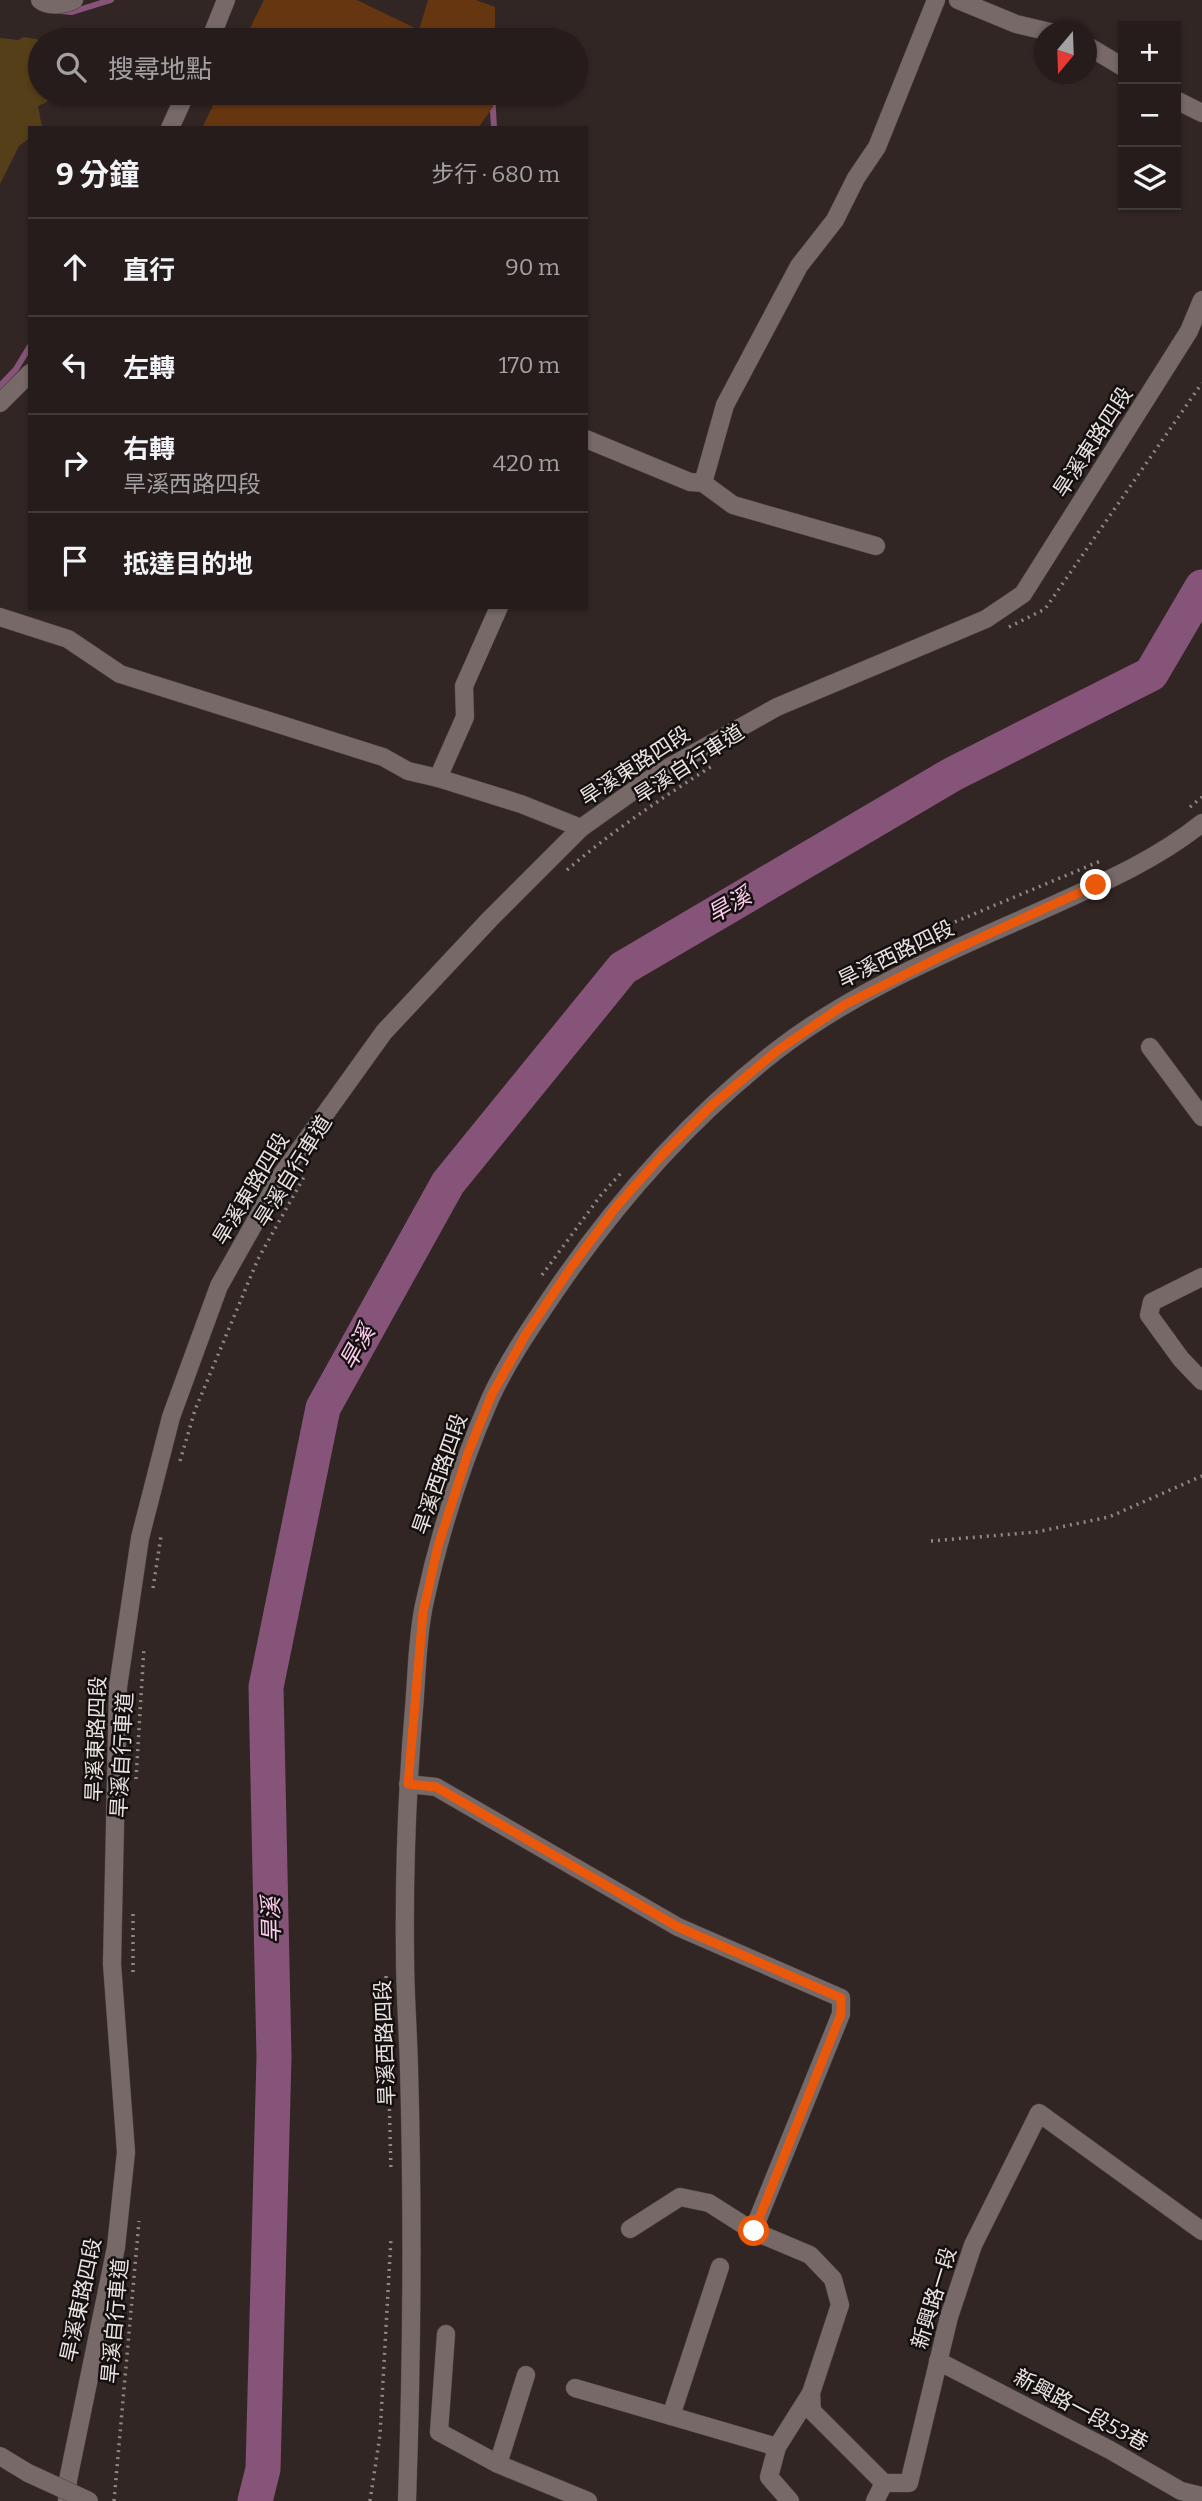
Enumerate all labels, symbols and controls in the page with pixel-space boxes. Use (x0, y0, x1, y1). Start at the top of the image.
north arrow (1034, 21, 1097, 84)
map controls (1118, 21, 1181, 210)
button: + (1118, 21, 1181, 84)
search box (28, 28, 588, 105)
icon: search (52, 48, 90, 86)
text: 搜尋地點 (108, 54, 212, 85)
button: − (1118, 84, 1181, 147)
button: layers (1118, 147, 1181, 210)
text: 9 分鐘 (56, 157, 139, 193)
text: 步行 · 680 m (431, 160, 560, 188)
icon: ahead (56, 248, 94, 286)
text: 90 m (505, 253, 560, 281)
text: 直行 (123, 255, 175, 286)
icon: left (56, 346, 94, 384)
text: 170 m (498, 351, 560, 379)
text: 左轉 (123, 353, 175, 384)
street label: 旱溪東路四段 (1048, 382, 1138, 502)
text: 右轉 (123, 434, 175, 465)
icon: right (56, 444, 94, 482)
text: 420 m (493, 449, 560, 477)
text: 旱溪西路四段 (123, 470, 261, 498)
icon: arrive (56, 542, 94, 580)
text: 抵達目的地 (123, 549, 253, 580)
street label: 旱溪自行車道 (629, 719, 749, 809)
street label: 旱溪東路四段 (575, 721, 695, 811)
route end (1080, 869, 1111, 900)
water label: 旱溪 (702, 880, 759, 929)
street label: 旱溪西路四段 (834, 915, 958, 993)
street label: 旱溪自行車道 (249, 1111, 337, 1231)
street label: 旱溪東路四段 (207, 1128, 295, 1250)
water label: 旱溪 (334, 1317, 382, 1374)
street label: 旱溪西路四段 (407, 1410, 473, 1538)
street label: 旱溪東路四段 (81, 1676, 111, 1802)
street label: 旱溪自行車道 (106, 1691, 138, 1819)
water label: 旱溪 (257, 1894, 285, 1943)
street label: 旱溪西路四段 (370, 1980, 400, 2106)
route start (738, 2215, 769, 2246)
street label: 旱溪東路四段 (55, 2236, 107, 2364)
street label: 新興路一段 (906, 2244, 962, 2352)
street label: 旱溪自行車道 (97, 2257, 133, 2385)
street label: 新興路一段53巷 (1009, 2364, 1153, 2456)

